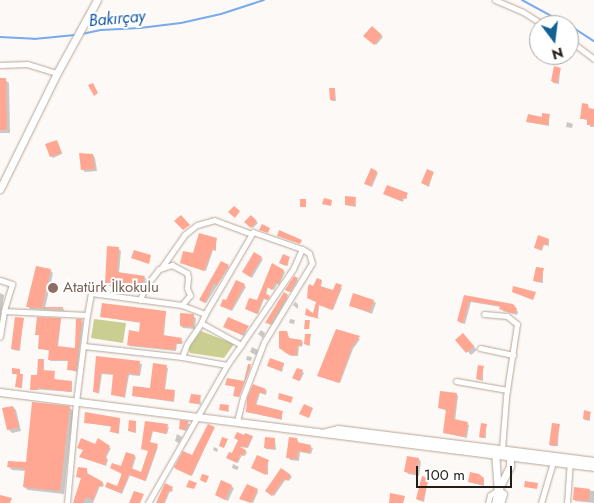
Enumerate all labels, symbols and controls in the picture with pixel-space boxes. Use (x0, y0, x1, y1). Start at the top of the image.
water label: Bakırçay (88, 7, 146, 31)
north arrow (529, 15, 579, 65)
text: N (550, 42, 566, 65)
place label: Atatürk İlkokulu (63, 279, 159, 297)
marker: Atatürk İlkokulu (47, 282, 59, 294)
scale bar (419, 456, 515, 488)
text: 100 m (424, 464, 465, 486)

